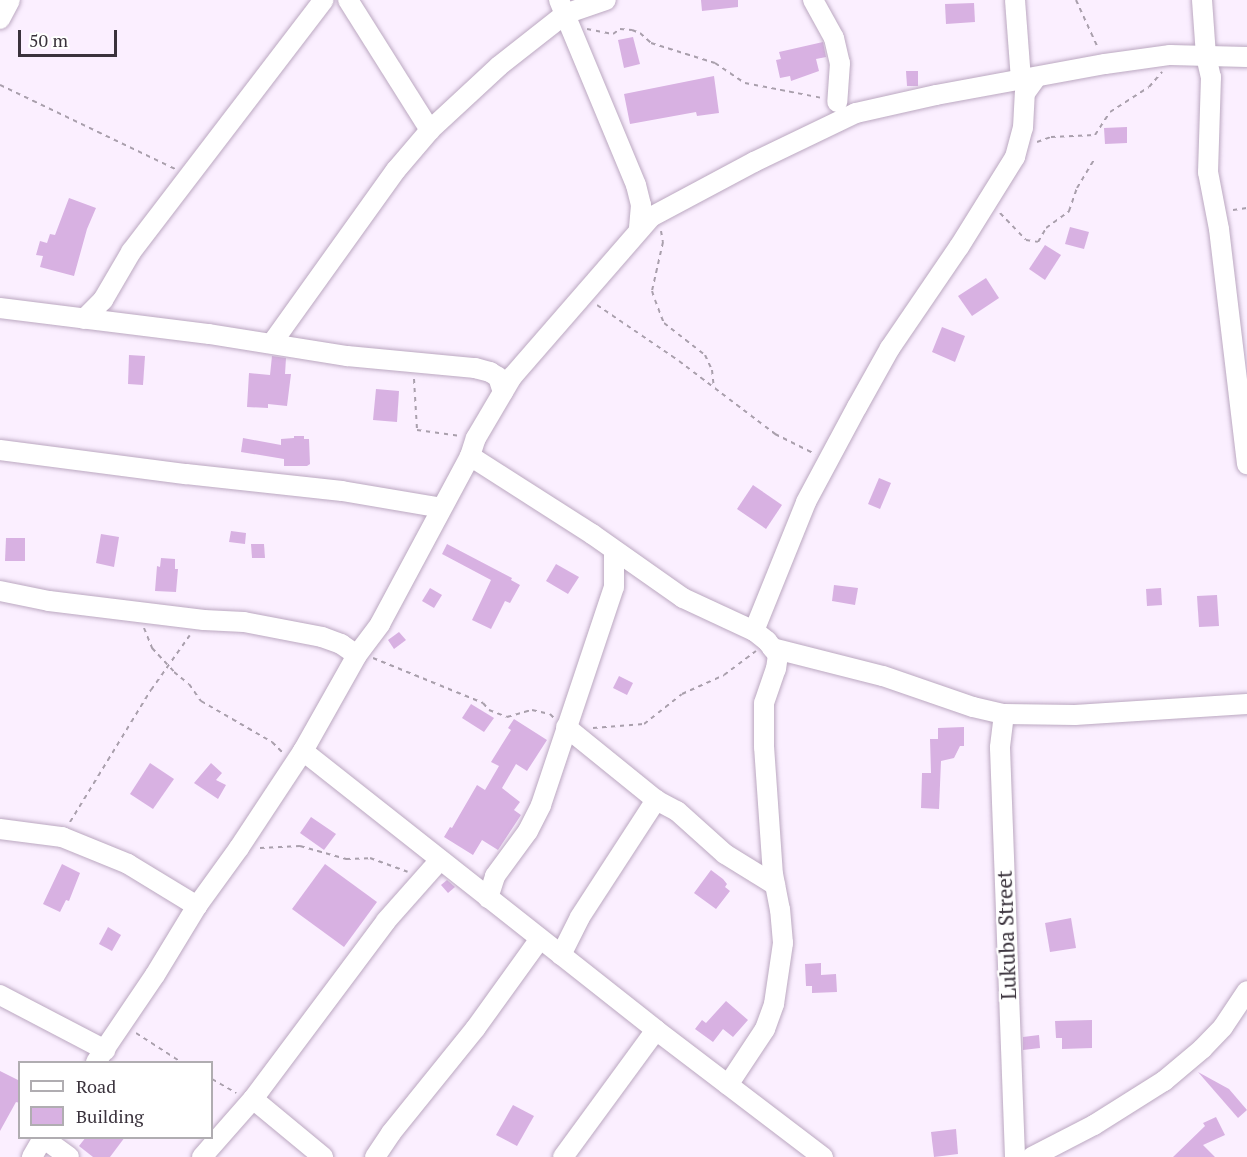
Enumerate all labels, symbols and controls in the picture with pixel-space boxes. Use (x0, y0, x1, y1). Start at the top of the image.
scale bar (21, 18, 120, 56)
text: 50 m (29, 28, 68, 52)
street label: Lukuba Street (991, 870, 1021, 1000)
legend (18, 1061, 213, 1139)
text: Road (76, 1074, 116, 1098)
text: Building (76, 1104, 144, 1128)

